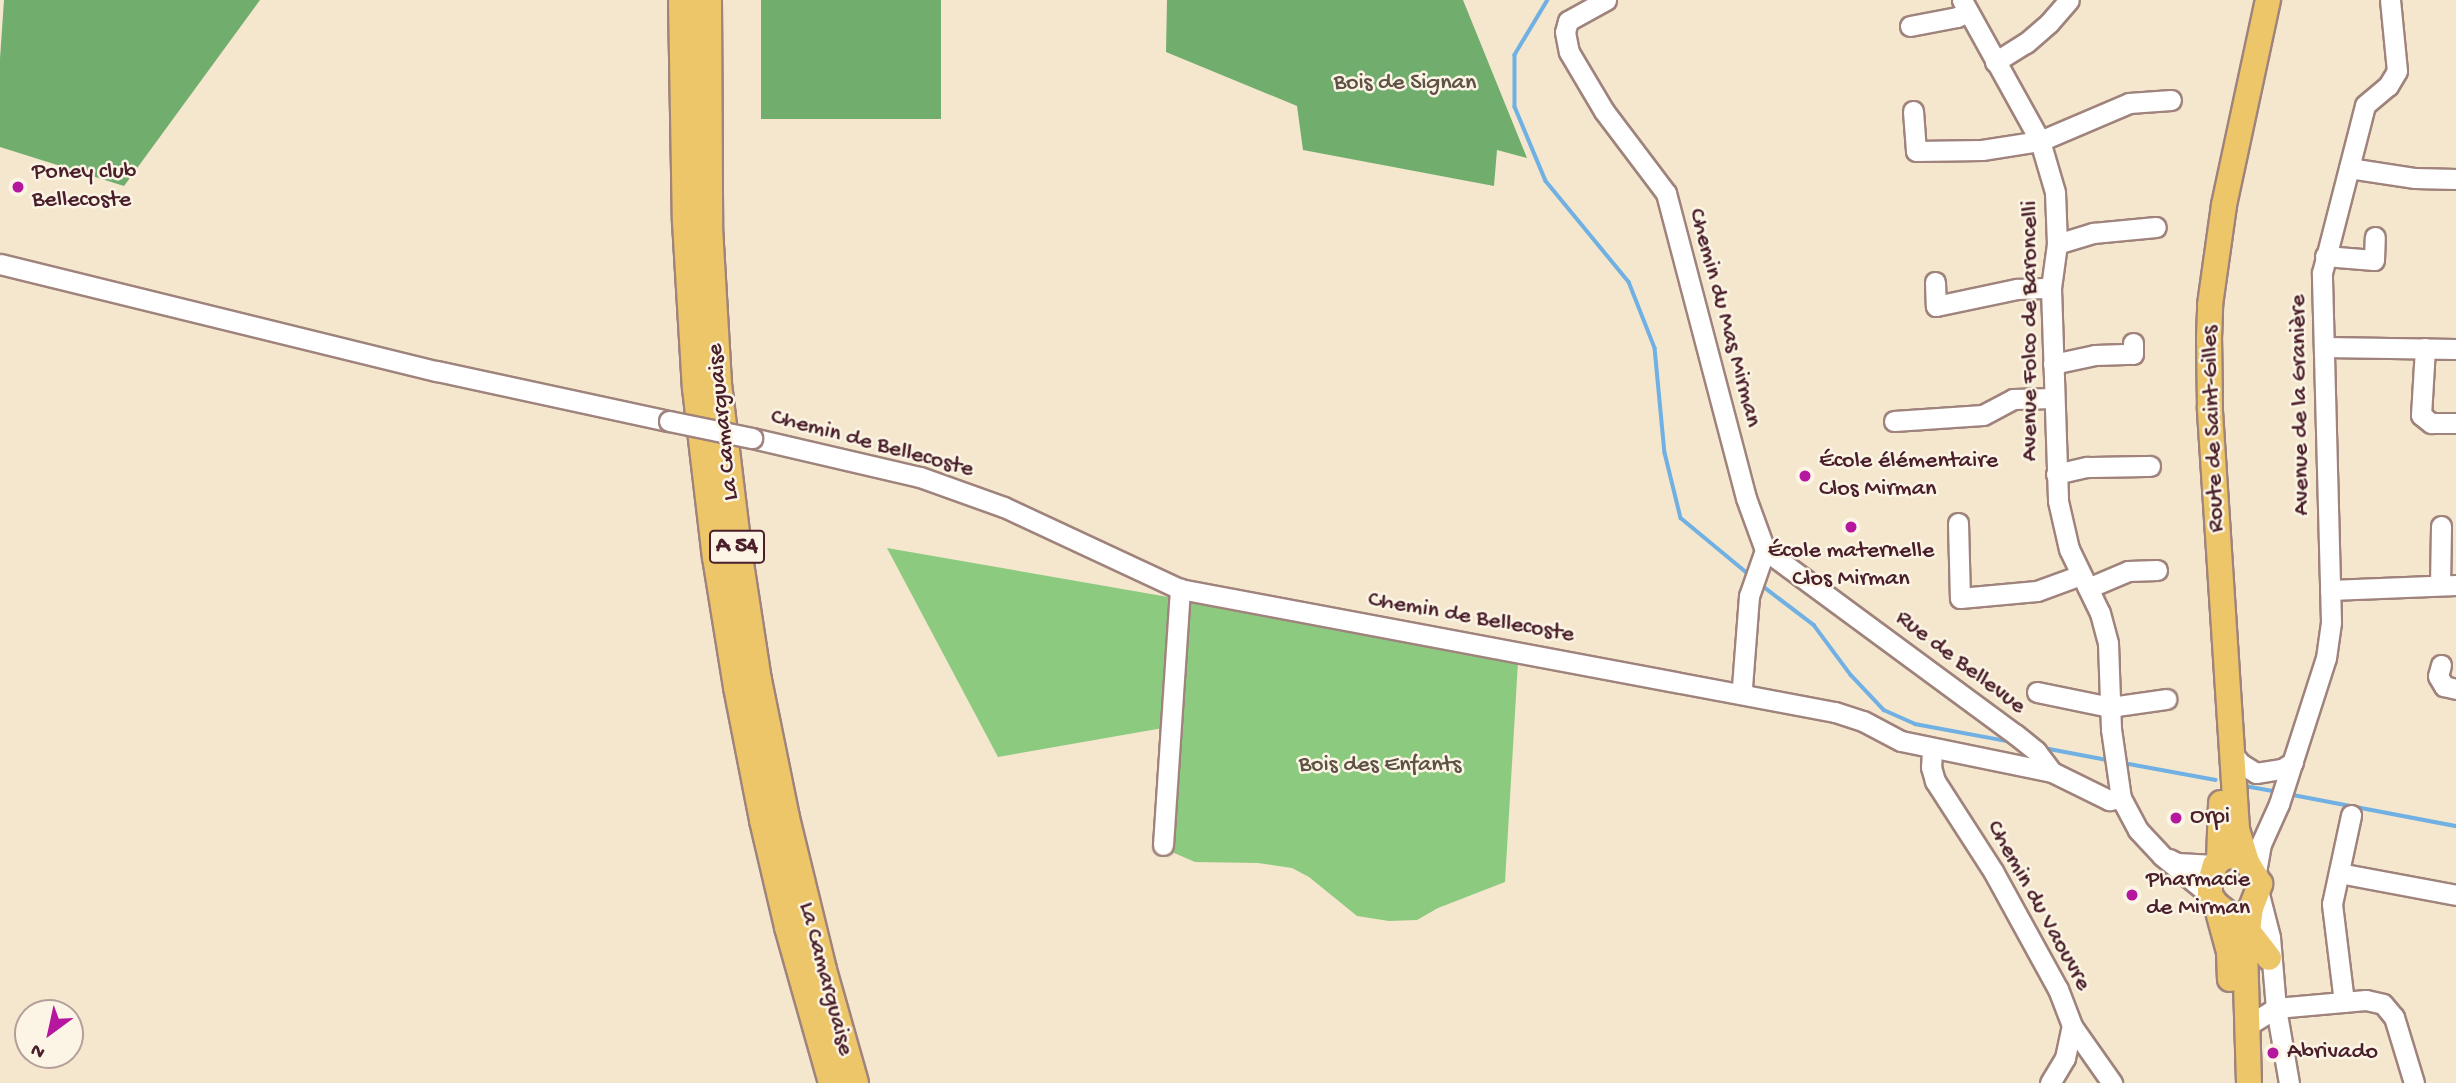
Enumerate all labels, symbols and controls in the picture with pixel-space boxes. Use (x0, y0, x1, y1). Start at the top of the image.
park label: Bois de Signan (1334, 70, 1476, 98)
place label: Poney club Bellecoste (32, 159, 136, 215)
marker: Poney club Bellecoste (10, 179, 26, 195)
street label: Avenue Folco de Baroncelli (2017, 201, 2045, 461)
street label: Chemin du Mas Mirman (1681, 205, 1767, 431)
street label: Avenue de la Granière (2285, 294, 2317, 516)
street label: Route de Saint-Gilles (2196, 325, 2232, 533)
street label: La Camarguaise (701, 342, 747, 502)
street label: Chemin de Bellecoste (767, 403, 977, 485)
place label: École élémentaire Clos Mirman (1819, 448, 1998, 504)
marker: École élémentaire Clos Mirman (1797, 468, 1813, 484)
marker: École maternelle Clos Mirman (1843, 519, 1859, 535)
road number: A 54 (709, 527, 765, 566)
place label: École maternelle Clos Mirman (1768, 538, 1934, 594)
street label: Chemin de Bellecoste (1366, 586, 1576, 650)
street label: Rue de Bellevue (1889, 605, 2031, 721)
park label: Bois des Enfants (1299, 752, 1461, 780)
place label: Orpi (2190, 804, 2230, 832)
marker: Orpi (2168, 810, 2184, 826)
street label: Chemin du Vaouvre (1979, 816, 2097, 996)
place label: Pharmacie de Mirman (2146, 867, 2250, 923)
marker: Pharmacie de Mirman (2124, 887, 2140, 903)
street label: La Camarguaise (791, 899, 859, 1059)
north arrow (14, 999, 84, 1069)
text: N (27, 1037, 50, 1063)
place label: Abrivado (2287, 1039, 2378, 1067)
marker: Abrivado (2265, 1045, 2281, 1061)

